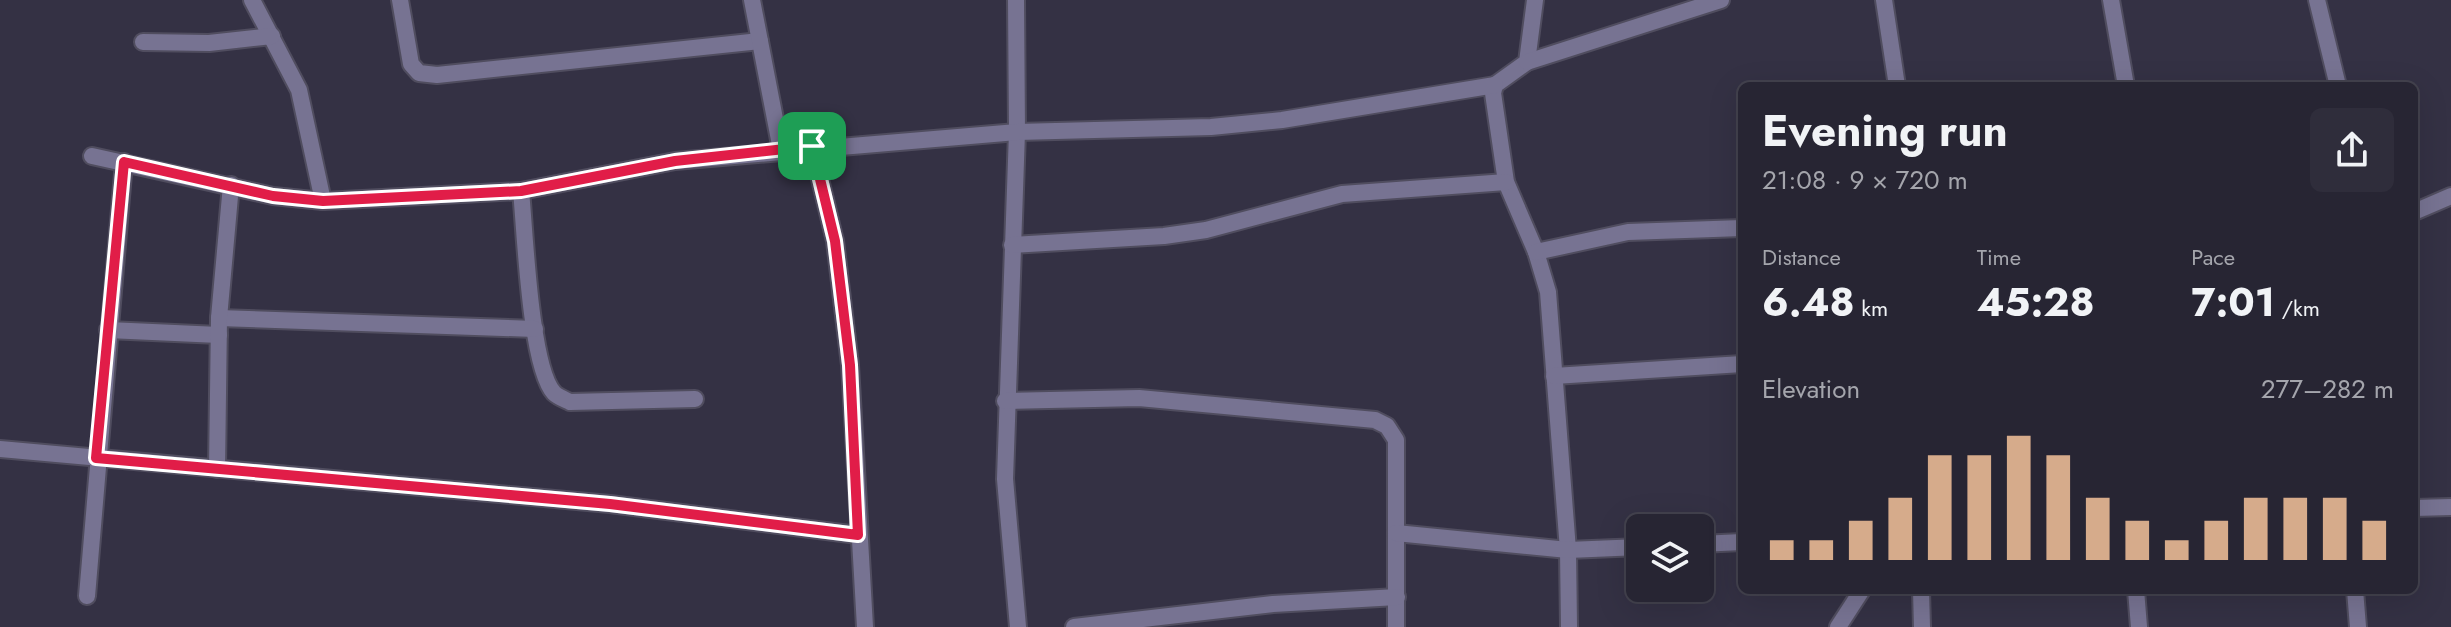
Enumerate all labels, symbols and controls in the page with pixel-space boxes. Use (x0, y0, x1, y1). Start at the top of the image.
text: Evening run (1762, 99, 2008, 163)
button: share (2310, 108, 2394, 192)
pin (778, 112, 846, 180)
icon: arrive (790, 124, 834, 168)
text: 21:08 · 9 × 720 m (1762, 161, 1968, 199)
text: Distance (1762, 241, 1841, 273)
text: Time (1977, 241, 2021, 273)
text: Pace (2191, 241, 2235, 273)
text: 6.48 (1762, 273, 1855, 331)
text: 45:28 (1977, 273, 2095, 331)
text: 7:01 (2191, 273, 2275, 331)
text: km (1855, 292, 1888, 324)
text: /km (2275, 292, 2320, 324)
text: Elevation (1762, 370, 1860, 408)
text: 277–282 m (2261, 370, 2394, 408)
map controls (1626, 514, 1714, 602)
button: layers (1626, 514, 1714, 602)

